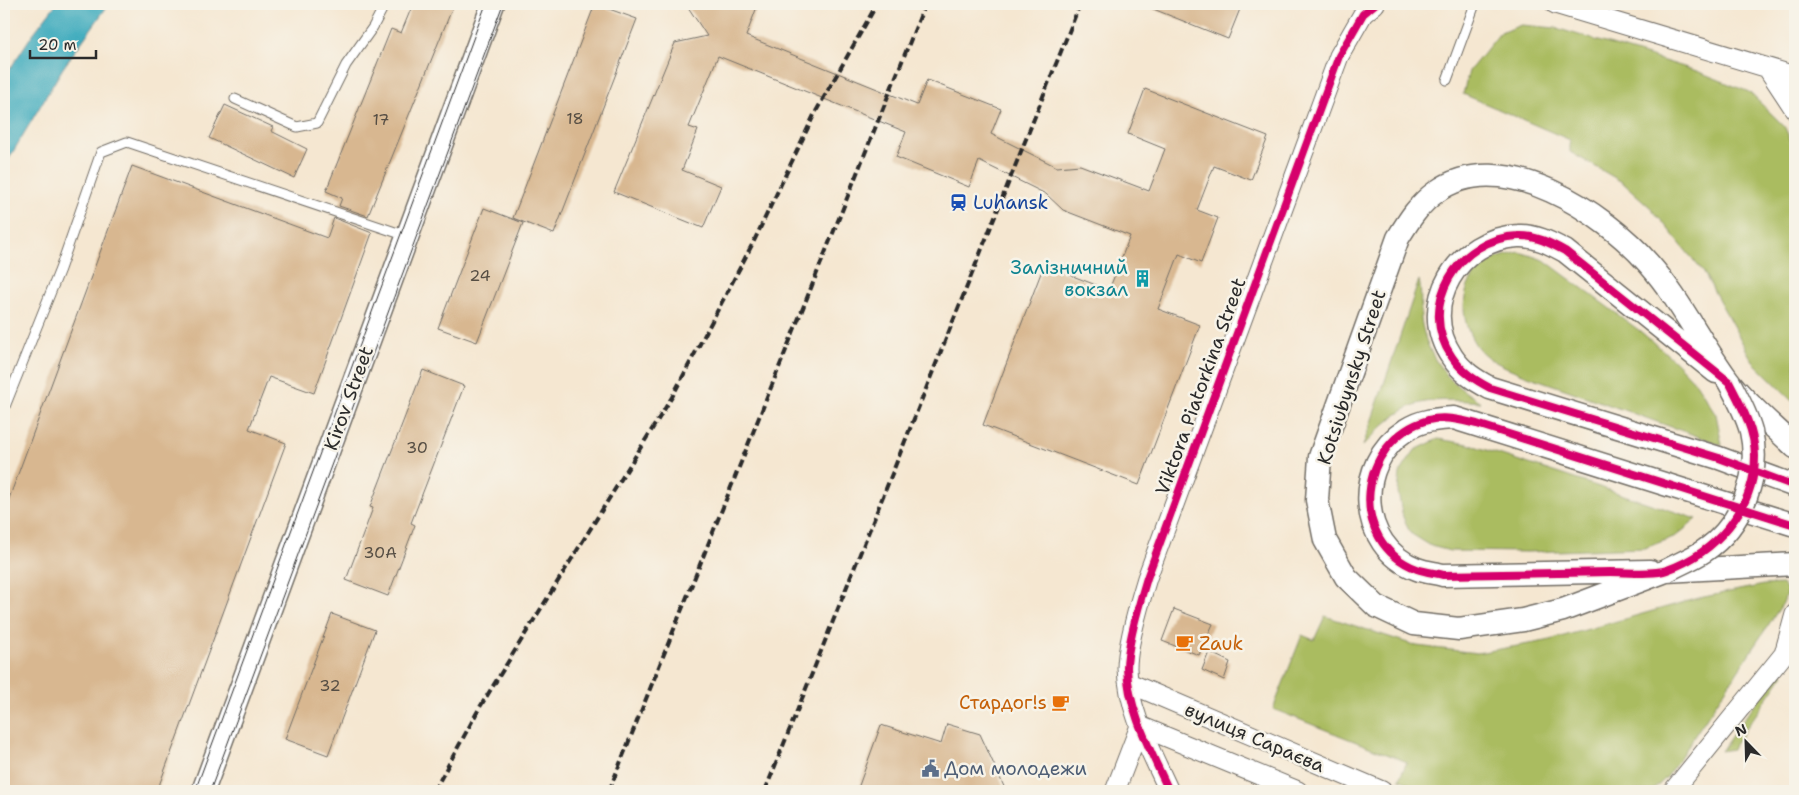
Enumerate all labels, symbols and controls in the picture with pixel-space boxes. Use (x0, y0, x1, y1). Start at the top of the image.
scale bar (30, 28, 96, 60)
text: 20 m (38, 35, 77, 55)
house number: 18 (566, 108, 584, 129)
house number: 17 (372, 109, 390, 130)
place label: Luhansk (973, 190, 1049, 215)
station icon: Luhansk (949, 192, 969, 212)
place label: Залізничний вокзал (1011, 255, 1128, 302)
house number: 24 (469, 265, 491, 286)
building icon: Залізничний вокзал (1132, 268, 1152, 288)
street label: Viktora Piatorkina Street (1149, 274, 1251, 498)
street label: Kotsiubynsky Street (1311, 287, 1392, 468)
street label: Kirov Street (318, 343, 379, 454)
house number: 30 (406, 437, 428, 458)
house number: 30А (363, 542, 397, 563)
place label: Zauk (1199, 631, 1243, 656)
cafe icon: Zauk (1175, 633, 1195, 653)
house number: 32 (319, 675, 341, 696)
place label: Стардог!s (959, 690, 1047, 715)
cafe icon: Стардог!s (1051, 692, 1071, 712)
street label: вулиця Сараєва (1181, 697, 1329, 778)
north arrow (1722, 718, 1772, 768)
text: N (1732, 720, 1750, 740)
place label: Дом молодежи (944, 756, 1087, 781)
public building icon: Дом молодежи (920, 758, 940, 778)

